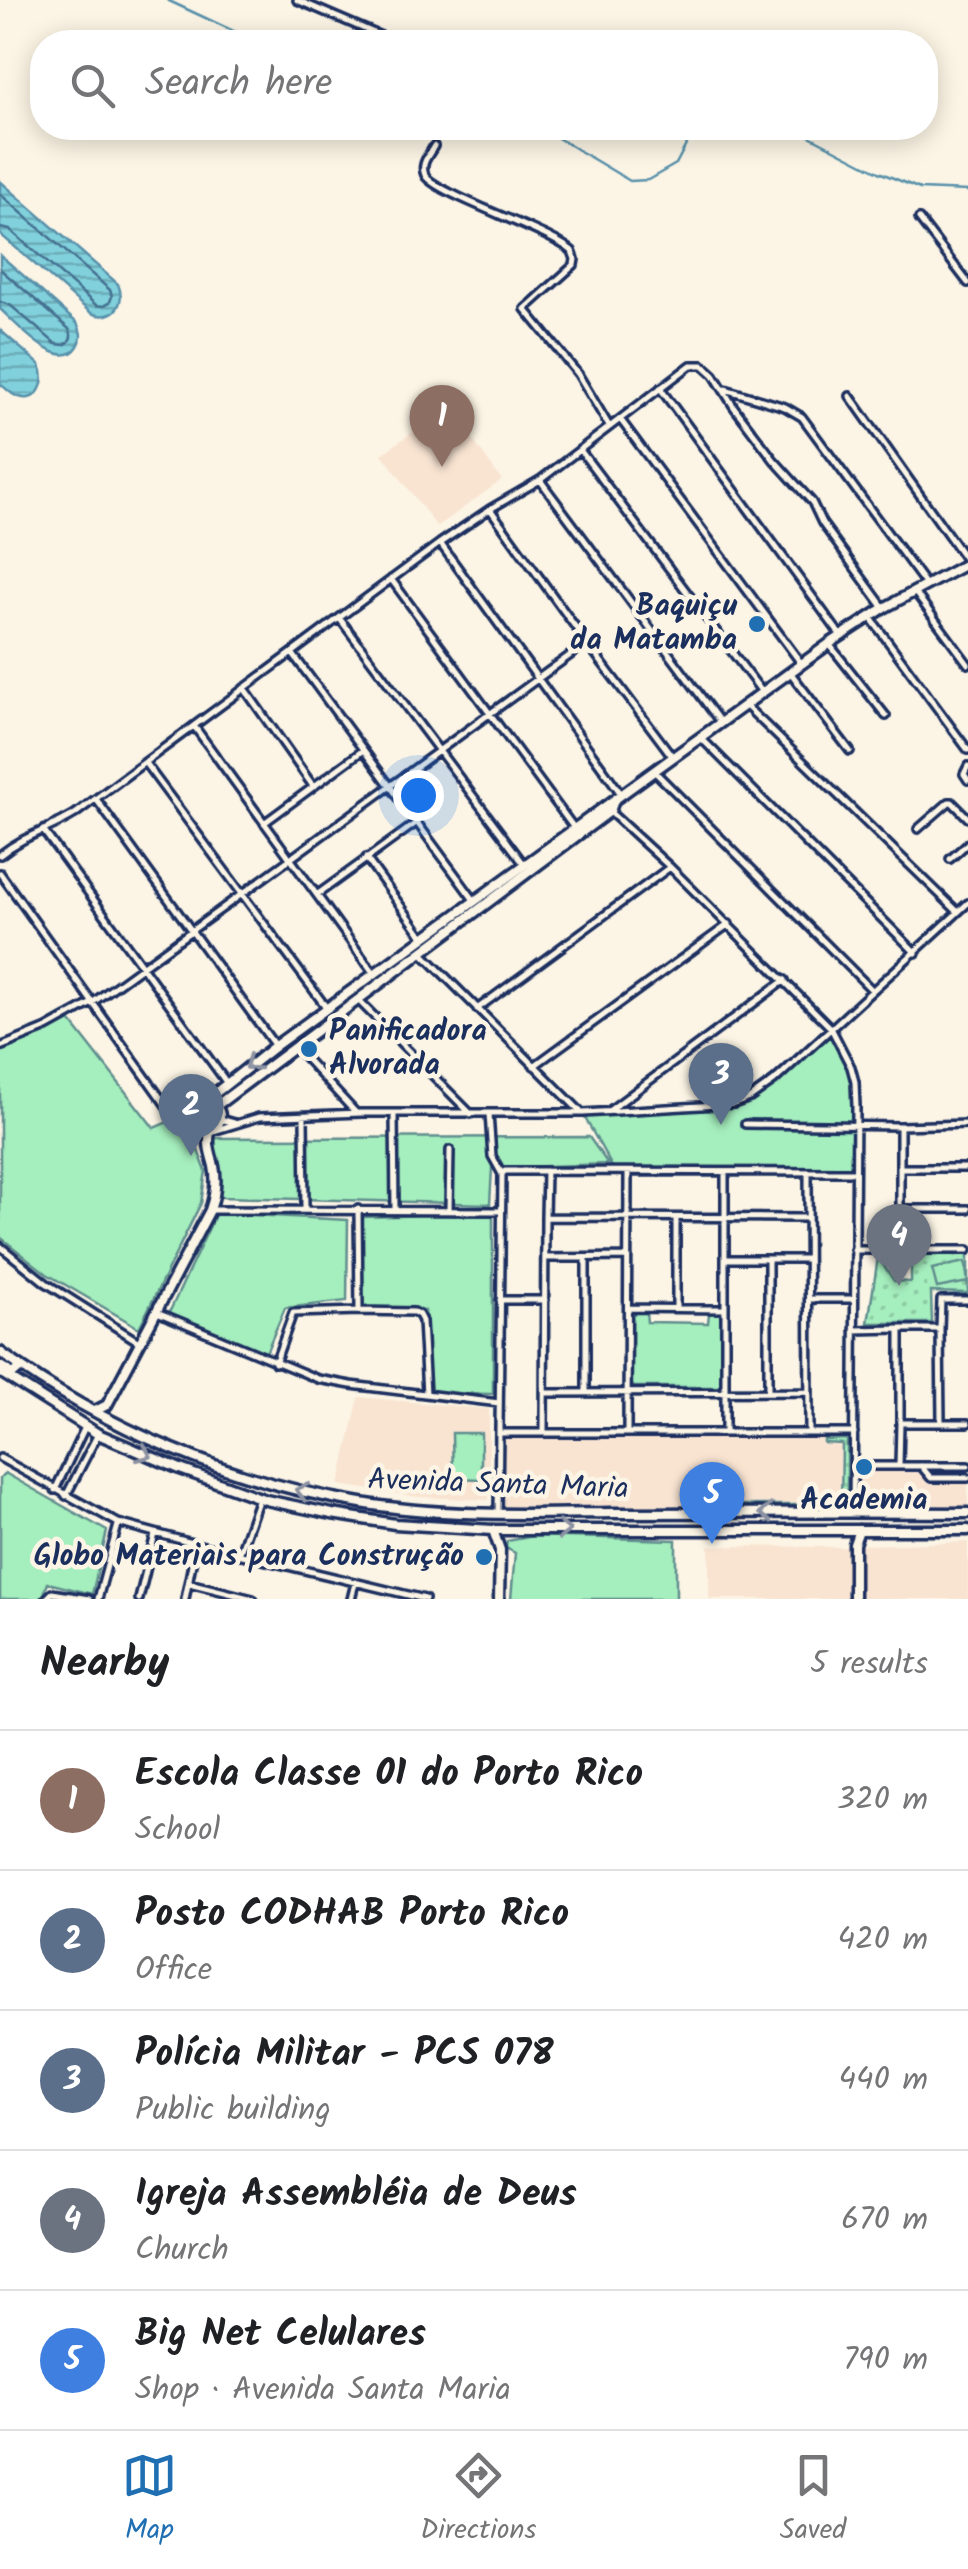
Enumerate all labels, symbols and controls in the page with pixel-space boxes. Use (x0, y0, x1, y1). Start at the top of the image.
search box (30, 30, 938, 140)
text: Search here (145, 55, 332, 115)
icon: search (65, 58, 120, 113)
pin: 1 (410, 384, 474, 467)
place label: Baquiçu da Matamba (570, 583, 737, 665)
marker: Baquiçu da Matamba (746, 613, 768, 635)
your location (393, 770, 444, 821)
place label: Panificadora Alvorada (329, 1008, 487, 1090)
marker: Panificadora Alvorada (298, 1038, 320, 1060)
pin: 3 (688, 1042, 754, 1125)
one-way arrow (244, 1052, 262, 1069)
pin: 2 (158, 1074, 224, 1156)
pin: 4 (866, 1204, 932, 1286)
one-way arrow (135, 1442, 153, 1462)
street label: Avenida Santa Maria (367, 1456, 629, 1514)
marker: Academia (853, 1456, 875, 1478)
pin: 5 (680, 1462, 744, 1544)
place label: Academia (800, 1477, 928, 1525)
one-way arrow (294, 1482, 311, 1503)
one-way arrow (757, 1502, 772, 1524)
one-way arrow (558, 1519, 573, 1541)
place label: Globo Materiais para Construção (34, 1533, 464, 1581)
marker: Globo Materiais para Construção (473, 1546, 495, 1568)
text: Nearby (40, 1631, 169, 1698)
text: 5 results (810, 1639, 928, 1690)
text: Escola Classe 01 do Porto Rico (135, 1745, 643, 1805)
text: 1 (68, 1775, 77, 1826)
text: 320 m (837, 1775, 928, 1826)
text: School (135, 1805, 220, 1856)
text: Posto CODHAB Porto Rico (135, 1885, 569, 1945)
text: 2 (63, 1915, 82, 1966)
text: 420 m (837, 1915, 928, 1966)
text: Office (135, 1945, 212, 1996)
text: Polícia Militar - PCS 078 (135, 2025, 554, 2085)
text: 3 (64, 2055, 81, 2106)
text: 440 m (838, 2055, 928, 2106)
text: Public building (135, 2085, 331, 2136)
text: Igreja Assembléia de Deus (135, 2165, 577, 2225)
text: 4 (64, 2195, 81, 2246)
text: 670 m (841, 2195, 928, 2246)
text: Church (135, 2225, 229, 2276)
text: Big Net Celulares (135, 2305, 426, 2365)
text: 5 (64, 2335, 81, 2386)
text: 790 m (843, 2335, 928, 2386)
text: Shop · Avenida Santa Maria (135, 2365, 511, 2416)
tab: Map (122, 2448, 177, 2553)
tab: Directions (420, 2448, 536, 2553)
tab: Saved (780, 2448, 846, 2553)

